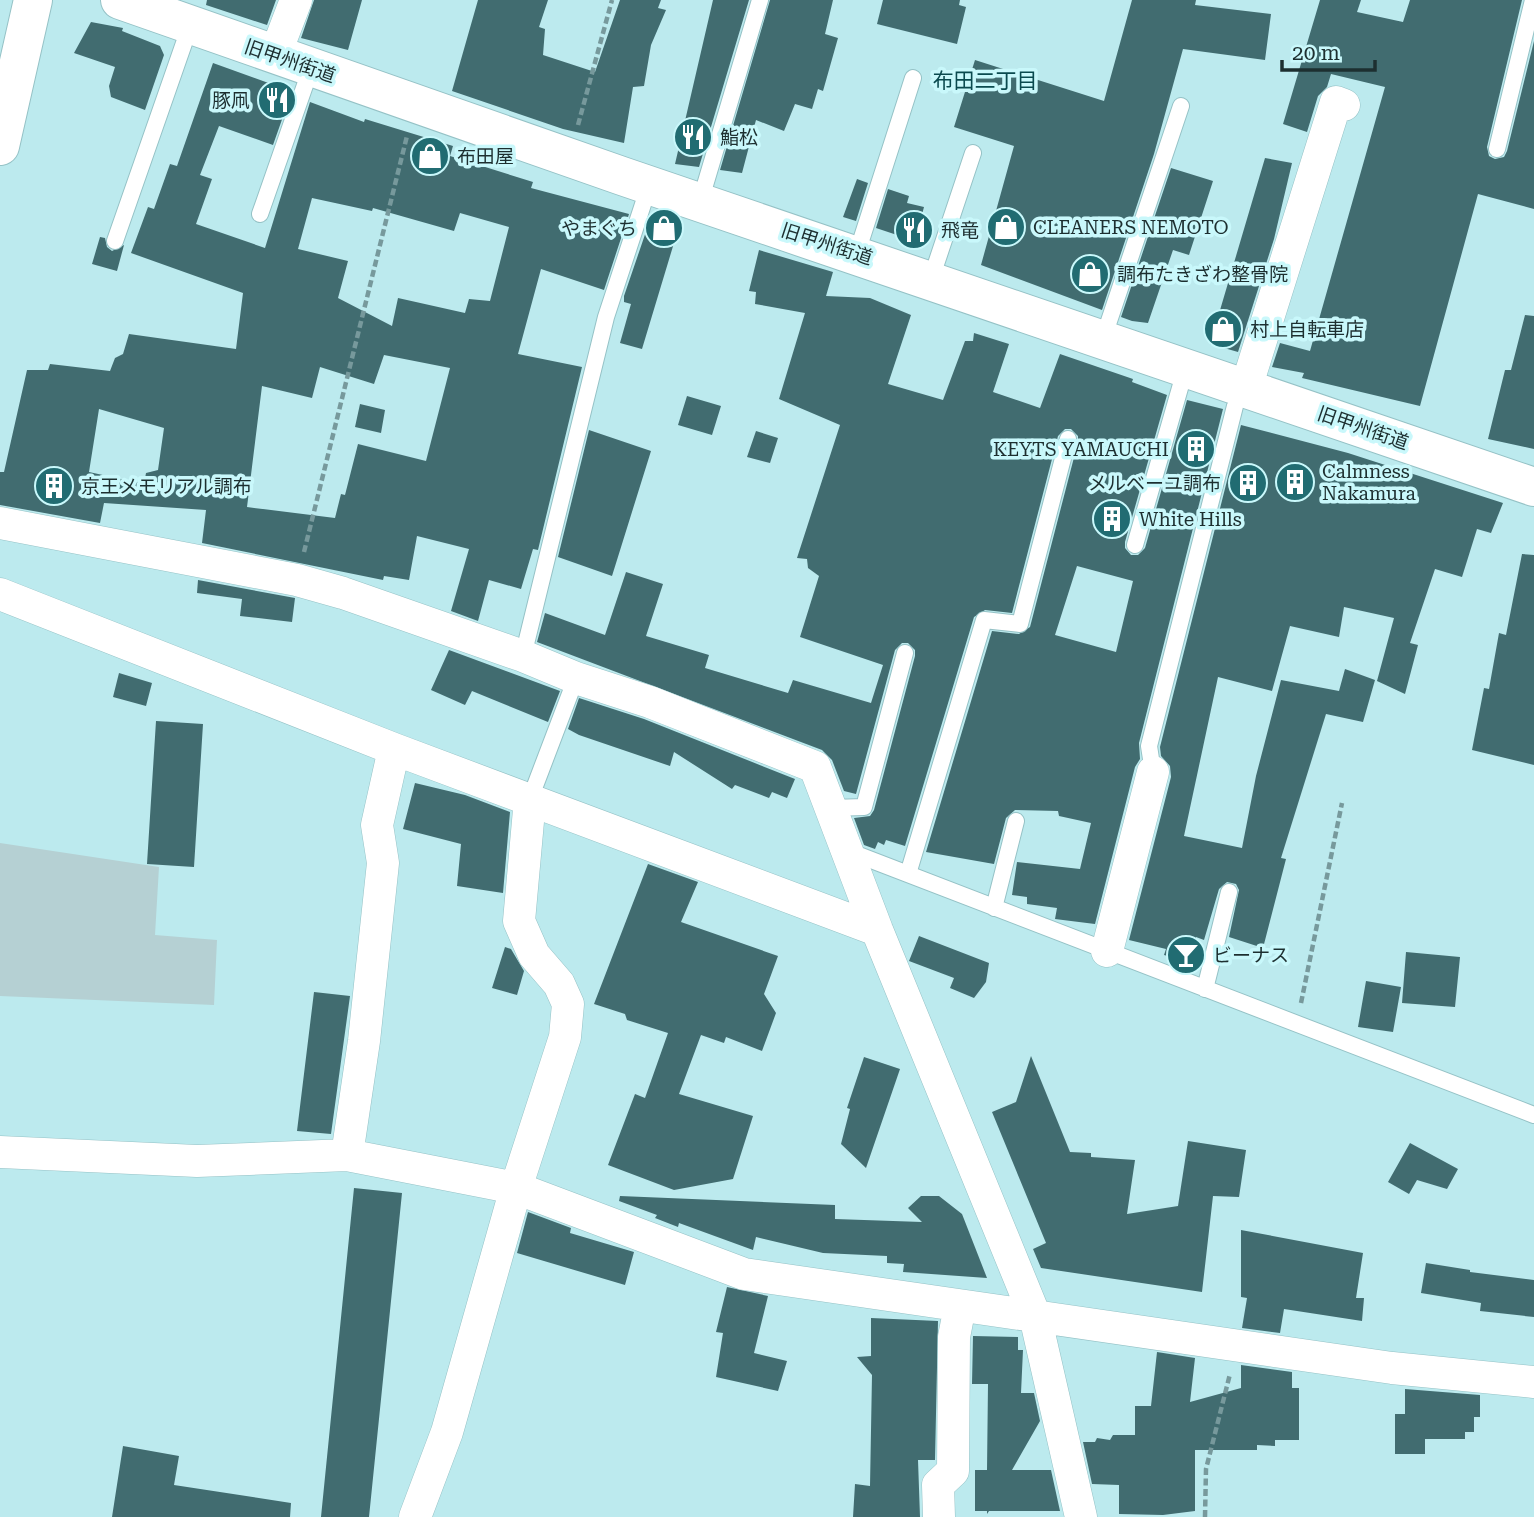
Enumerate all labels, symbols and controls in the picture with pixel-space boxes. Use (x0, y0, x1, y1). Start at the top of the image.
scale bar (1282, 28, 1375, 72)
street label: 旧甲州街道 (241, 35, 339, 87)
text: 20 m (1292, 41, 1340, 65)
district label: 布田二丁目 (933, 69, 1038, 93)
restaurant icon: 豚凧 (256, 79, 298, 121)
place label: 豚凧 (212, 89, 250, 112)
restaurant icon: 鮨松 (672, 116, 714, 158)
place label: 鮨松 (720, 126, 758, 149)
shop icon: 布田屋 (409, 135, 451, 177)
place label: 布田屋 (457, 145, 514, 168)
shop icon: CLEANERS NEMOTO (985, 206, 1027, 248)
shop icon: やまぐち (643, 207, 685, 249)
restaurant icon: 飛竜 (893, 209, 935, 251)
place label: CLEANERS NEMOTO (1033, 216, 1229, 239)
place label: やまぐち (561, 217, 637, 240)
street label: 旧甲州街道 (778, 218, 876, 270)
place label: 飛竜 (941, 219, 979, 242)
shop icon: 調布たきざわ整骨院 (1069, 253, 1111, 295)
place label: 調布たきざわ整骨院 (1117, 263, 1288, 286)
shop icon: 村上自転車店 (1202, 308, 1244, 350)
place label: 村上自転車店 (1250, 318, 1364, 341)
street label: 旧甲州街道 (1314, 402, 1412, 454)
building icon: KEYTS YAMAUCHI (1175, 428, 1217, 470)
place label: KEYTS YAMAUCHI (993, 438, 1169, 461)
place label: Calmness Nakamura (1322, 460, 1417, 505)
building icon: Calmness Nakamura (1274, 461, 1316, 503)
building icon: メルベーユ調布 (1227, 462, 1269, 504)
building icon: 京王メモリアル調布 (33, 465, 75, 507)
place label: メルベーユ調布 (1088, 472, 1221, 495)
place label: 京王メモリアル調布 (81, 475, 252, 498)
building icon: White Hills (1091, 498, 1133, 540)
place label: White Hills (1139, 508, 1242, 531)
bar icon: ビーナス (1165, 934, 1207, 976)
place label: ビーナス (1213, 944, 1289, 967)

